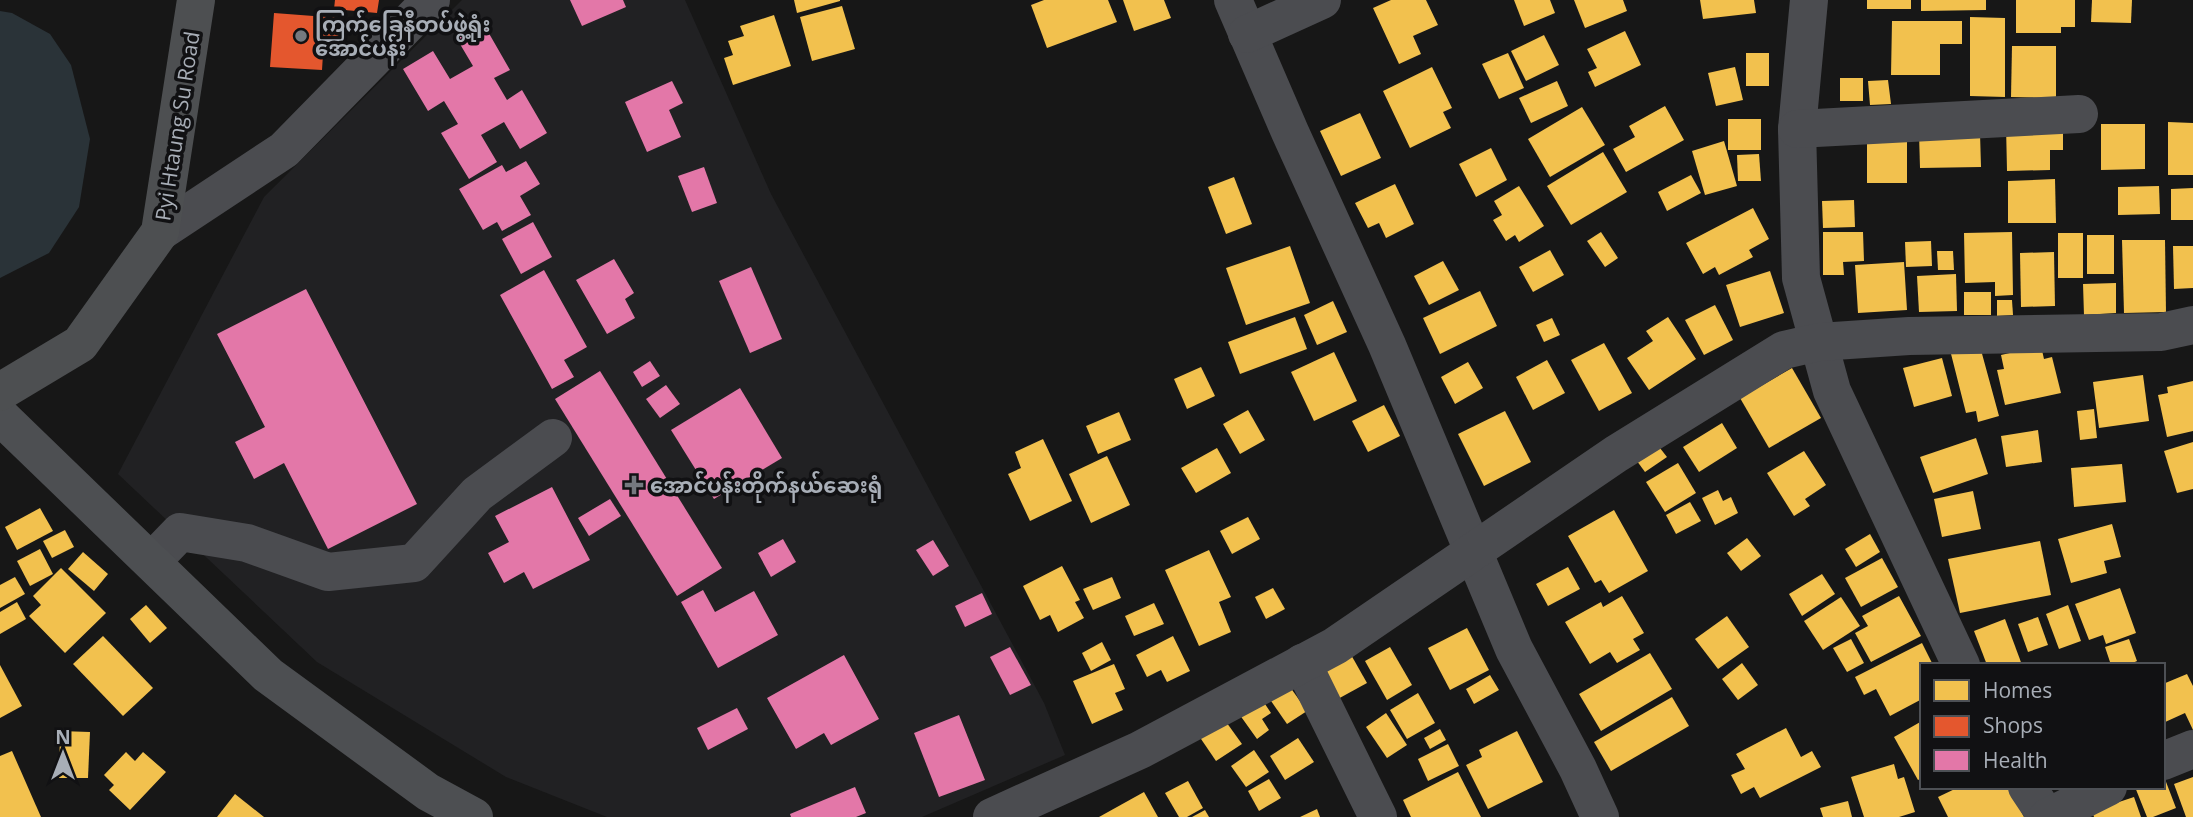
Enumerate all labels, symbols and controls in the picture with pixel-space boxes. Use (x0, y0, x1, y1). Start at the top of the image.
place label: ကြက်ခြေနီတပ်ဖွဲ့ရုံး အောင်ပန်း (315, 9, 491, 66)
marker: ကြက်ခြေနီတပ်ဖွဲ့ရုံး အောင်ပန်း (293, 28, 309, 44)
street label: Pyi Htaung Su Road (148, 29, 206, 223)
place label: အောင်ပန်းတိုက်နယ်ဆေးရုံ (650, 470, 883, 503)
marker: အောင်ပန်းတိုက်နယ်ဆေးရုံ (624, 475, 644, 495)
legend (1920, 663, 2165, 789)
text: Homes (1983, 676, 2052, 704)
text: Shops (1983, 711, 2043, 739)
north arrow (28, 719, 98, 789)
text: N (55, 724, 71, 750)
text: Health (1983, 746, 2048, 774)

